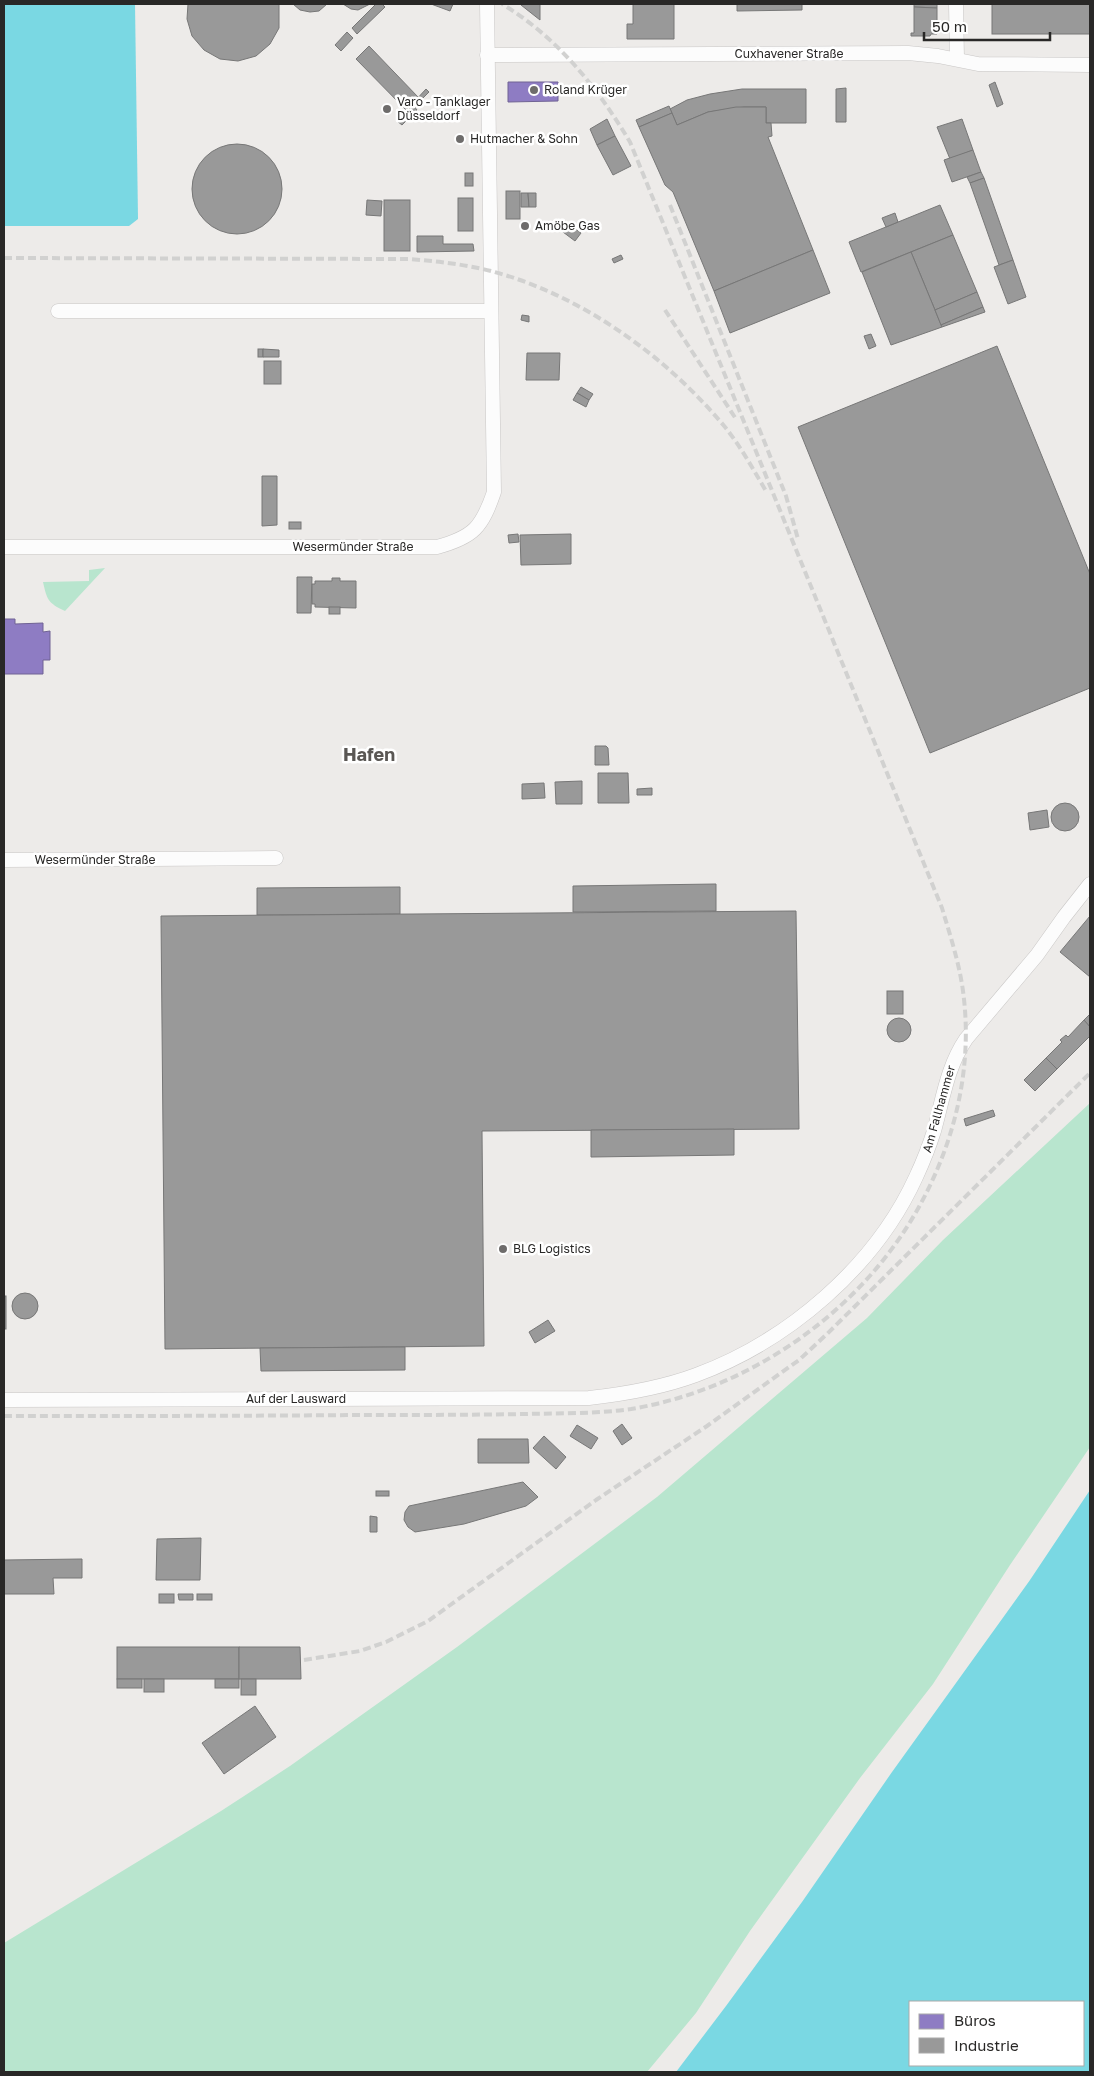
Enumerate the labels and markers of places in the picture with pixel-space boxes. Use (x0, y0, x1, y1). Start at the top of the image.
place label: Roland Krüger (544, 82, 627, 97)
marker: Roland Krüger (528, 84, 540, 96)
place label: Varo - Tanklager Düsseldorf (397, 94, 491, 123)
marker: Varo - Tanklager Düsseldorf (381, 103, 393, 115)
place label: Hutmacher & Sohn (470, 131, 578, 146)
marker: Hutmacher & Sohn (454, 133, 466, 145)
place label: Amöbe Gas (535, 218, 600, 233)
marker: Amöbe Gas (519, 220, 531, 232)
place label: BLG Logistics (513, 1241, 591, 1256)
marker: BLG Logistics (497, 1243, 509, 1255)

